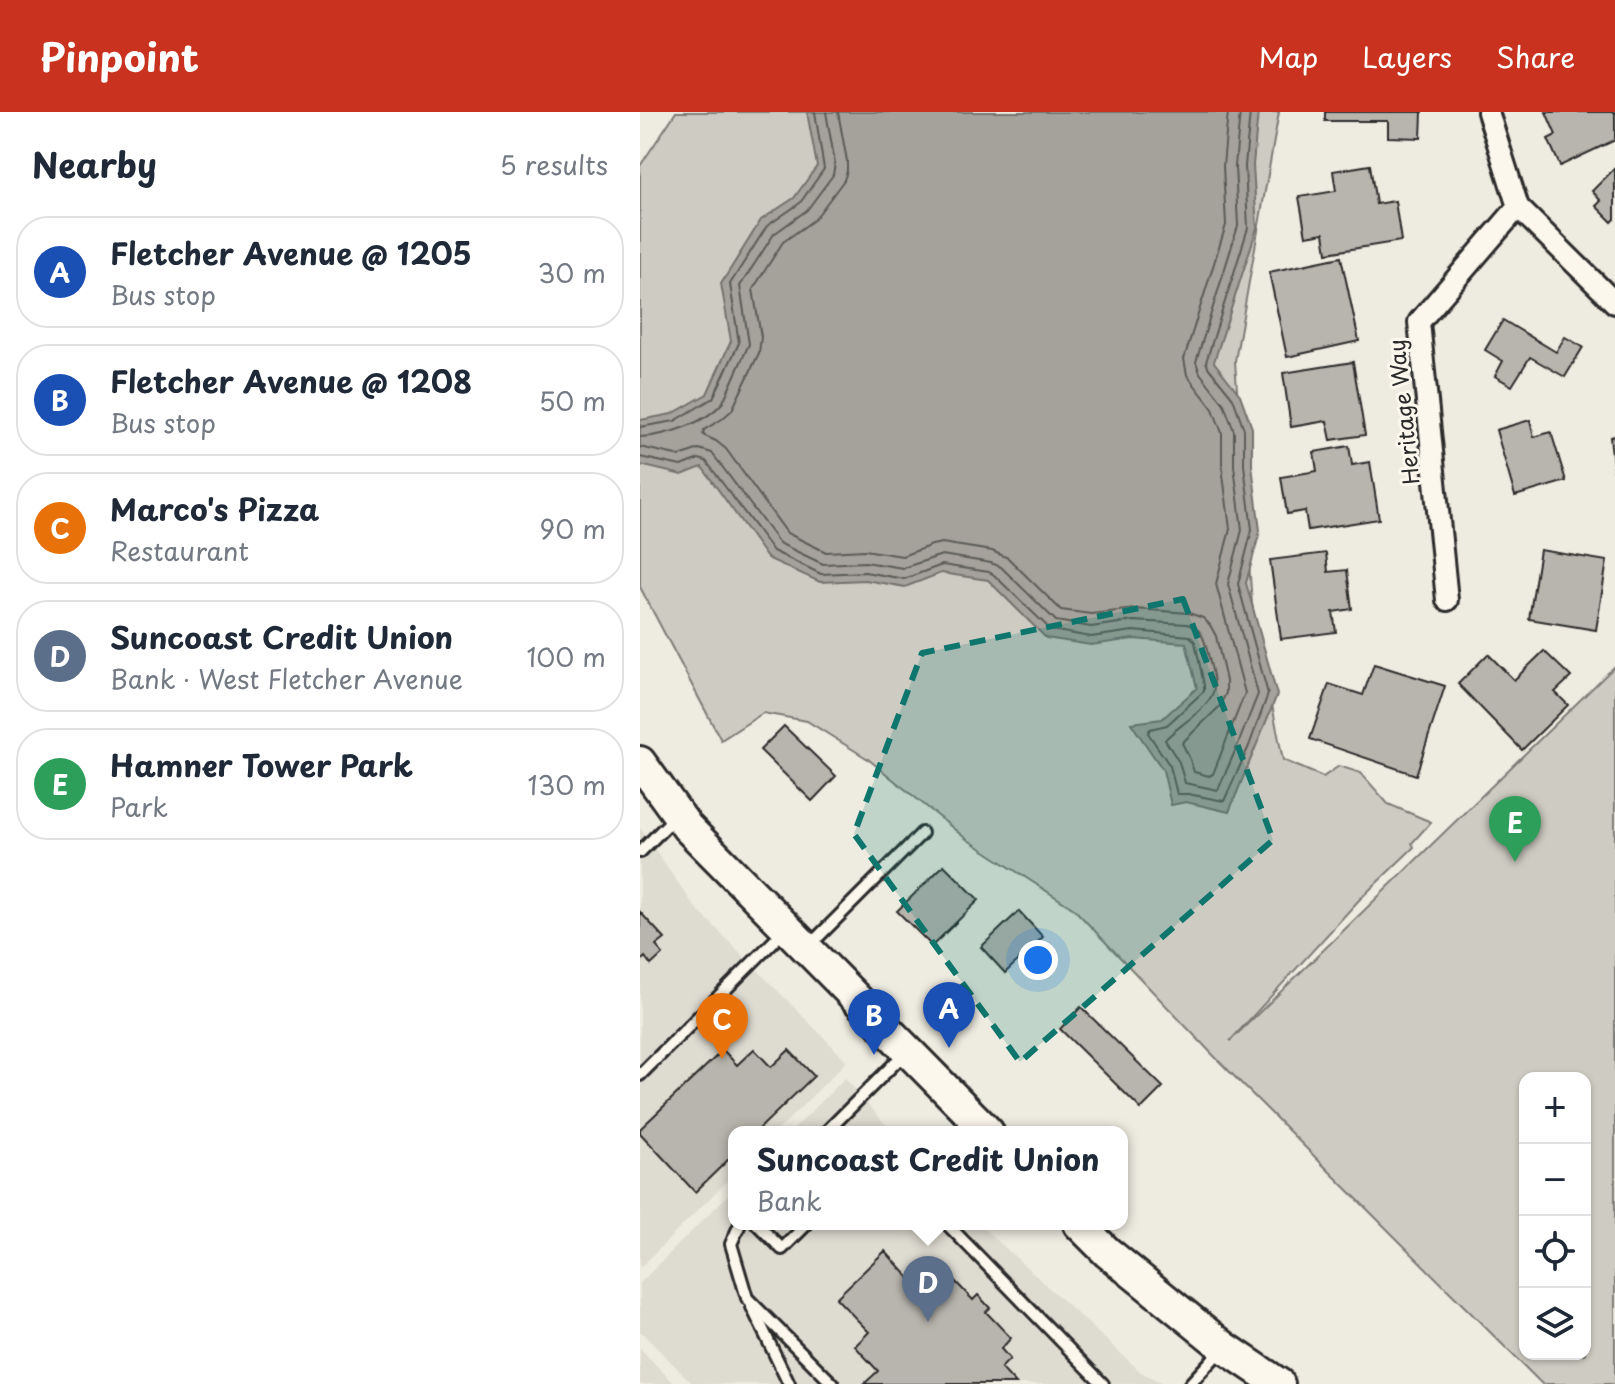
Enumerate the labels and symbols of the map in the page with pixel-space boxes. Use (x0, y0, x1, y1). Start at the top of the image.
street label: Heritage Way (1378, 338, 1427, 487)
pin: E (1489, 796, 1541, 862)
your location (1018, 940, 1058, 980)
pin: A (923, 982, 975, 1048)
pin: B (848, 989, 900, 1055)
pin: C (696, 993, 748, 1059)
pin: D (902, 1256, 954, 1322)

